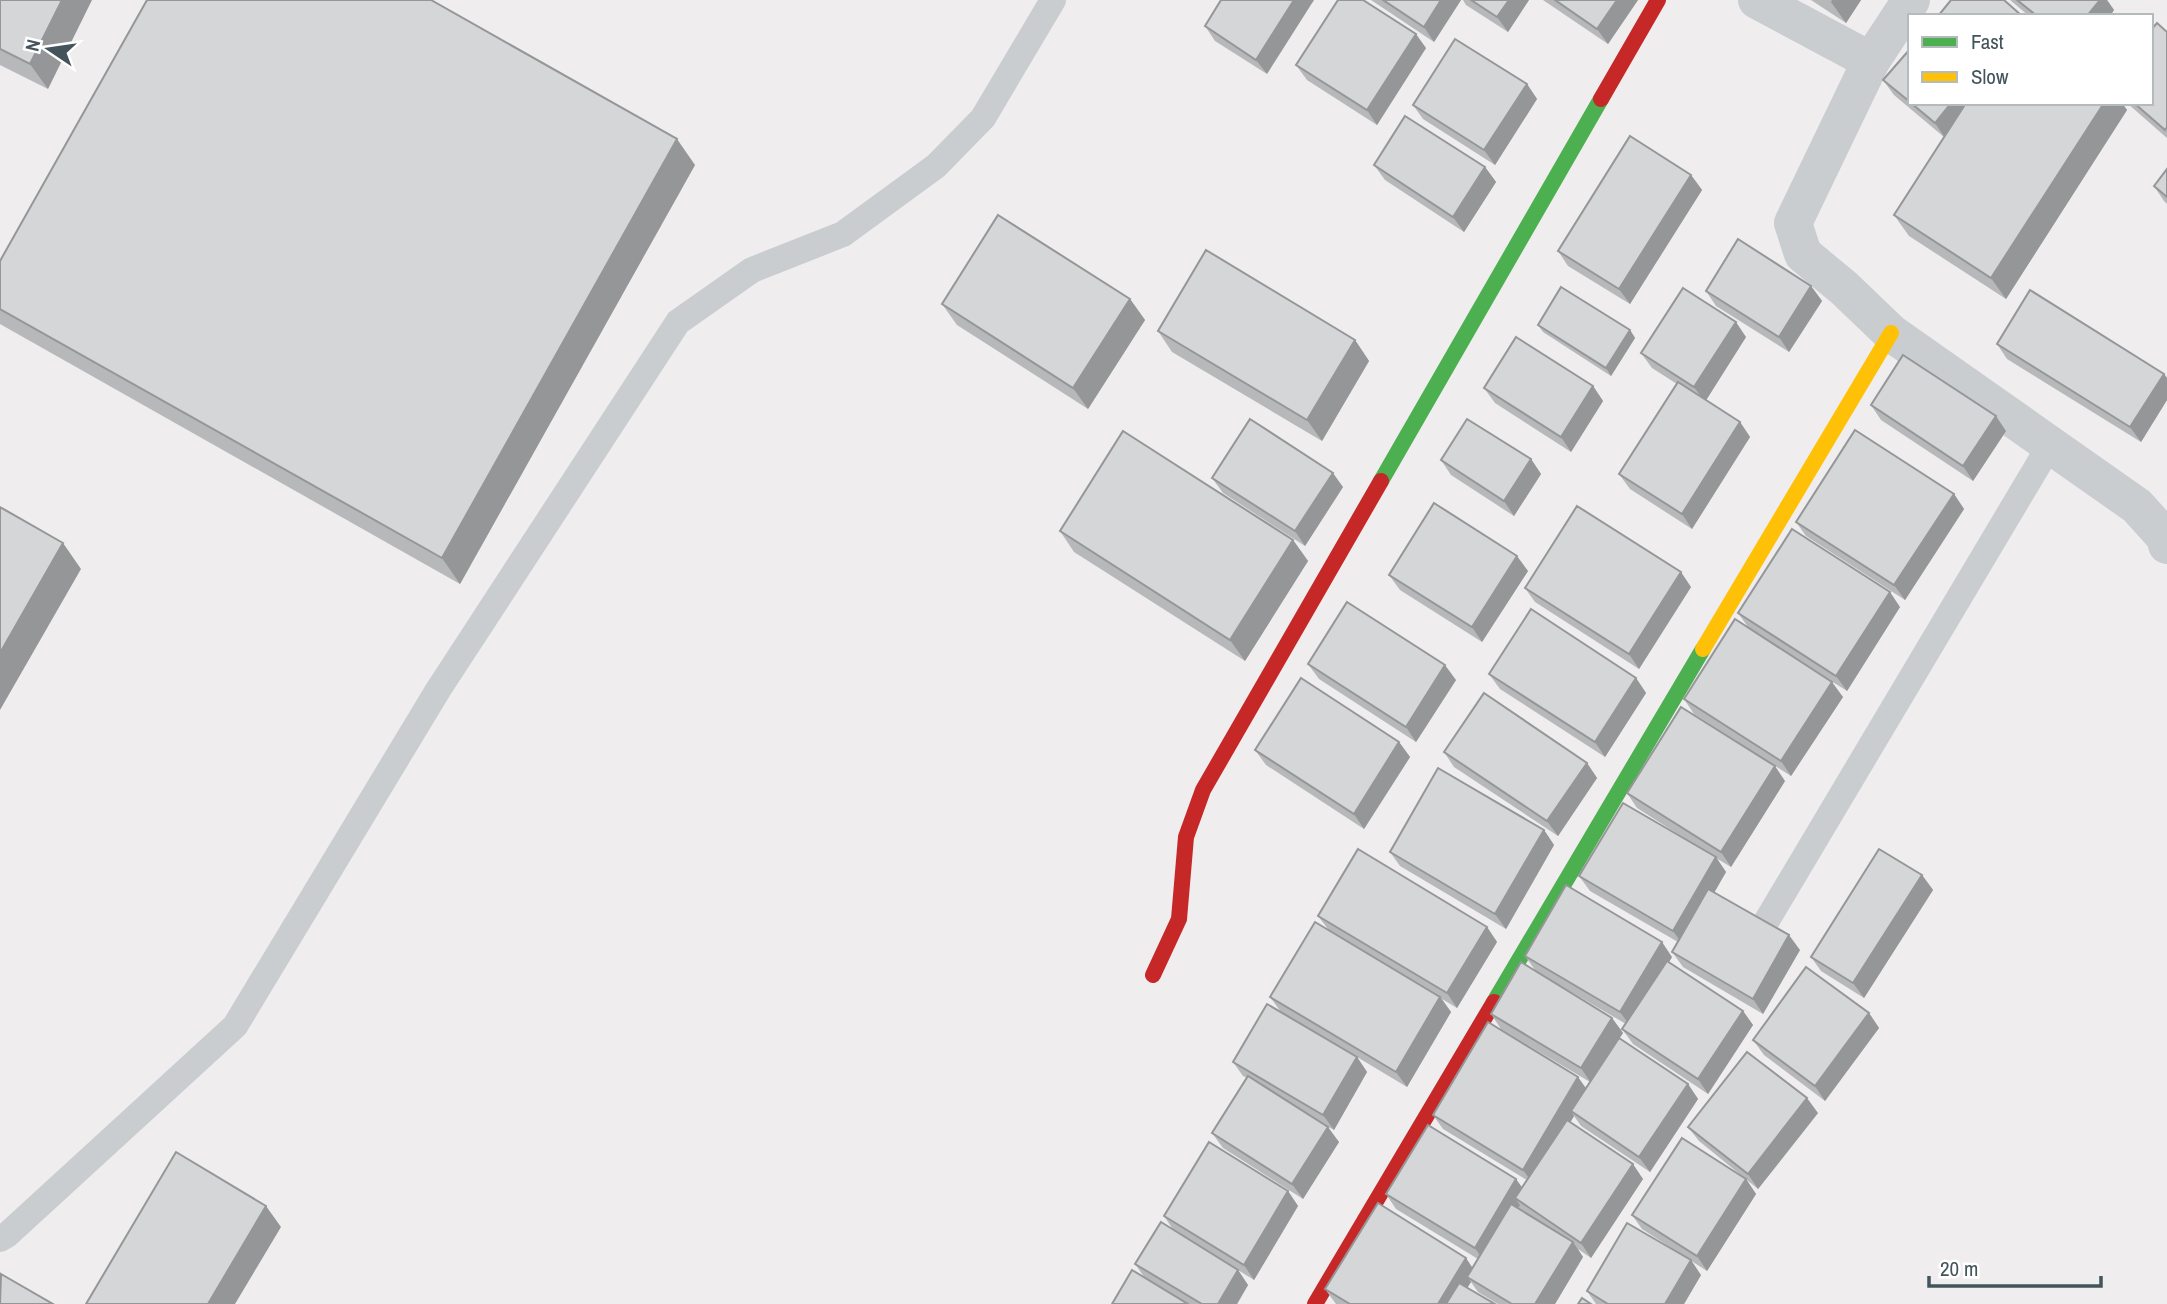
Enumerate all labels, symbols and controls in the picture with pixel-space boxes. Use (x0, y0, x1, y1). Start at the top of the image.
north arrow (14, 14, 84, 84)
legend (1908, 14, 2153, 105)
text: Fast (1971, 27, 2004, 56)
text: N (19, 37, 46, 54)
text: Slow (1971, 62, 2009, 91)
scale bar (1929, 1244, 2100, 1288)
text: 20 m (1940, 1254, 1978, 1283)

